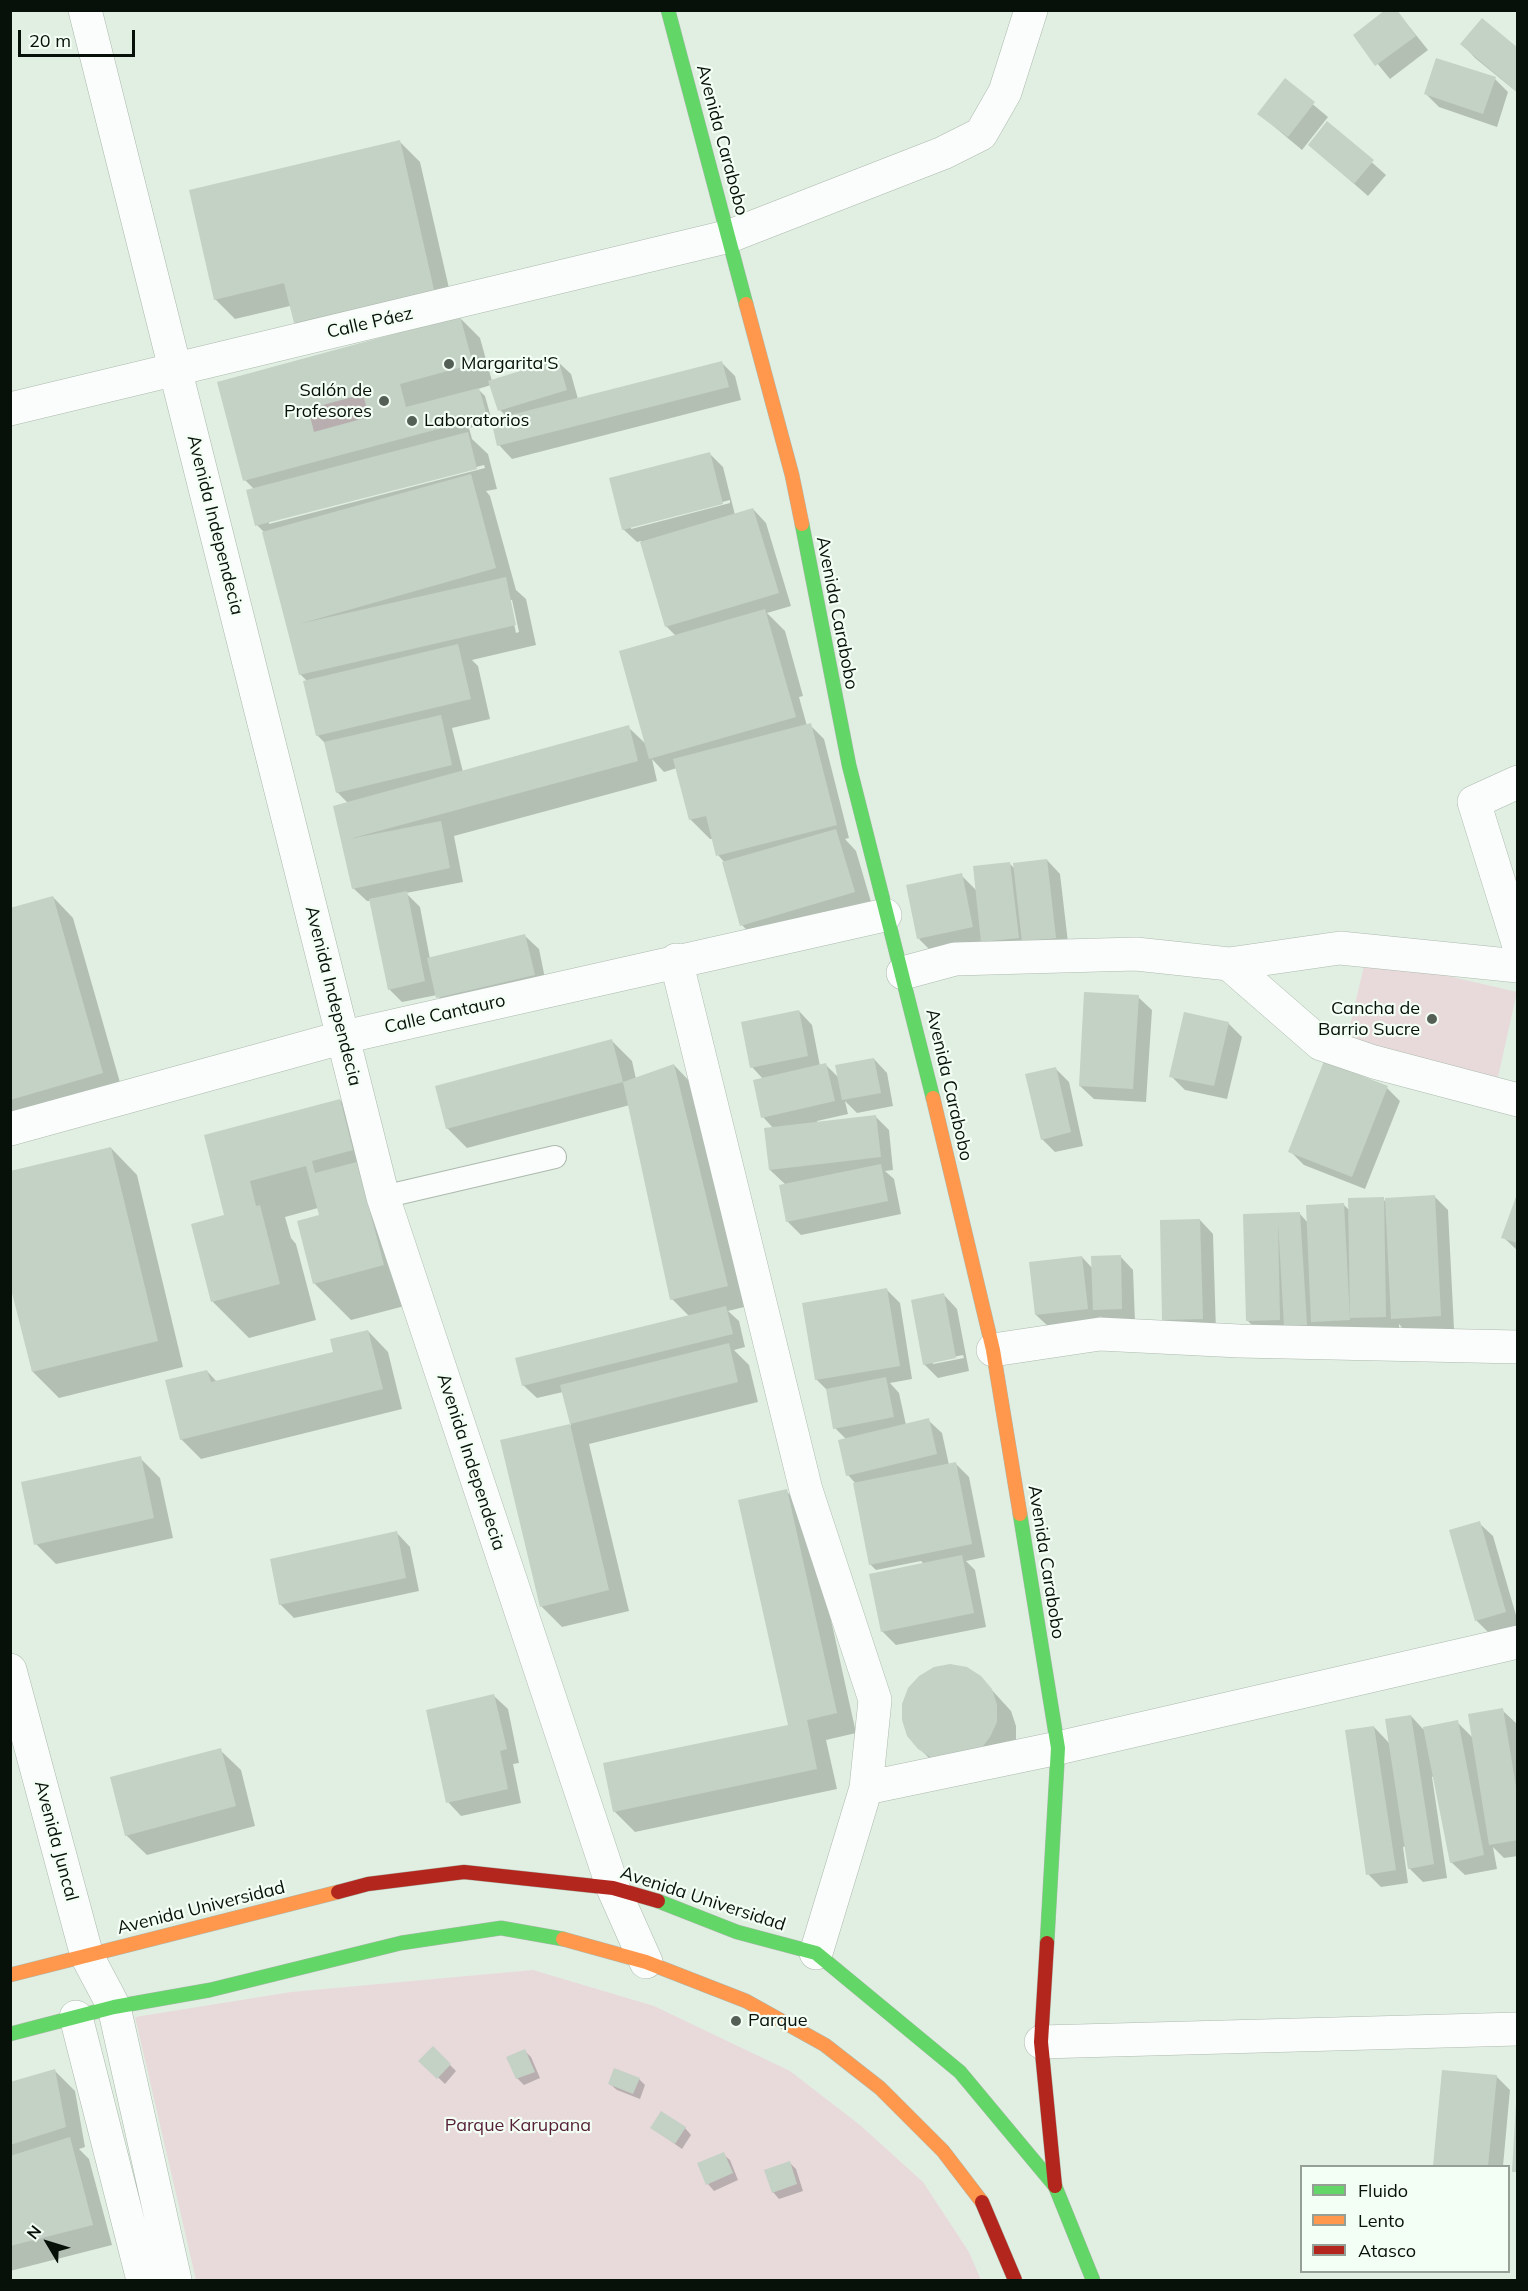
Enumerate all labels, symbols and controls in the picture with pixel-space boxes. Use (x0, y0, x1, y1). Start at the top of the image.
scale bar (21, 18, 138, 56)
text: 20 m (29, 29, 71, 52)
street label: Avenida Carabobo (691, 62, 753, 218)
street label: Calle Páez (325, 303, 415, 343)
place label: Margarita'S (461, 353, 558, 375)
marker: Margarita'S (442, 357, 456, 371)
place label: Salón de Profesores (284, 380, 372, 422)
marker: Salón de Profesores (377, 394, 391, 408)
place label: Laboratorios (424, 410, 529, 432)
marker: Laboratorios (405, 414, 419, 428)
street label: Avenida Independecia (182, 433, 248, 617)
street label: Avenida Carabobo (812, 535, 862, 691)
street label: Avenida Independecia (300, 904, 366, 1088)
street label: Calle Cantauro (382, 990, 508, 1038)
place label: Cancha de Barrio Sucre (1318, 998, 1420, 1040)
street label: Avenida Carabobo (921, 1007, 977, 1163)
marker: Cancha de Barrio Sucre (1425, 1012, 1439, 1026)
street label: Avenida Independecia (432, 1371, 510, 1553)
street label: Avenida Carabobo (1023, 1484, 1069, 1640)
street label: Avenida Juncal (30, 1778, 82, 1904)
street label: Avenida Universidad (618, 1862, 788, 1936)
street label: Avenida Universidad (115, 1877, 287, 1939)
place label: Parque (748, 2010, 807, 2032)
marker: Parque (729, 2014, 743, 2028)
park label: Parque Karupana (445, 2115, 591, 2137)
legend (1300, 2165, 1510, 2273)
text: Fluido (1358, 2179, 1408, 2202)
text: Lento (1358, 2209, 1405, 2232)
north arrow (18, 2213, 78, 2273)
text: N (22, 2221, 45, 2243)
text: Atasco (1358, 2239, 1416, 2262)

